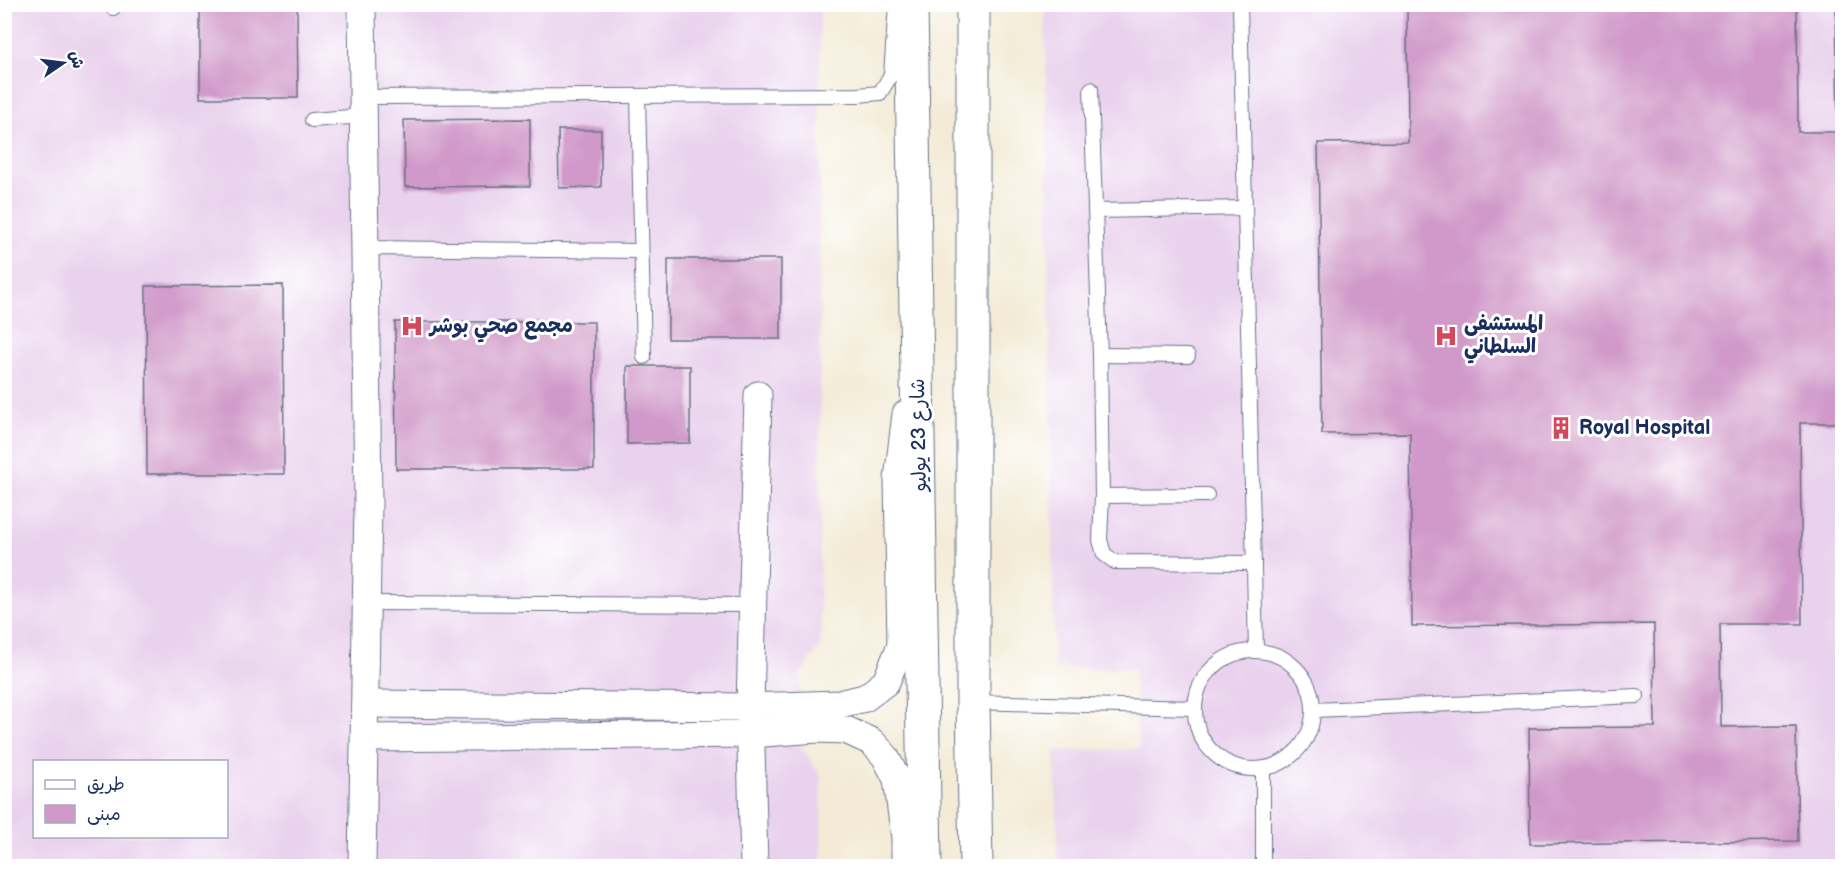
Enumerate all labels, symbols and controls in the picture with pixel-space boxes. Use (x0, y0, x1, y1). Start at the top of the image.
north arrow (33, 33, 93, 93)
text: ش (65, 49, 87, 71)
place label: المستشفى السلطاني (1464, 312, 1543, 364)
hospital icon: مجمع صحي بوشر (399, 313, 425, 339)
place label: مجمع صحي بوشر (428, 314, 573, 343)
hospital icon: المستشفى السلطاني (1433, 323, 1459, 349)
street label: شارع 23 يوليو (906, 378, 933, 493)
building icon: Royal Hospital (1548, 415, 1574, 441)
place label: Royal Hospital (1579, 416, 1710, 440)
legend (33, 760, 228, 838)
text: طريق (87, 774, 125, 795)
text: مبنى (87, 804, 121, 825)

